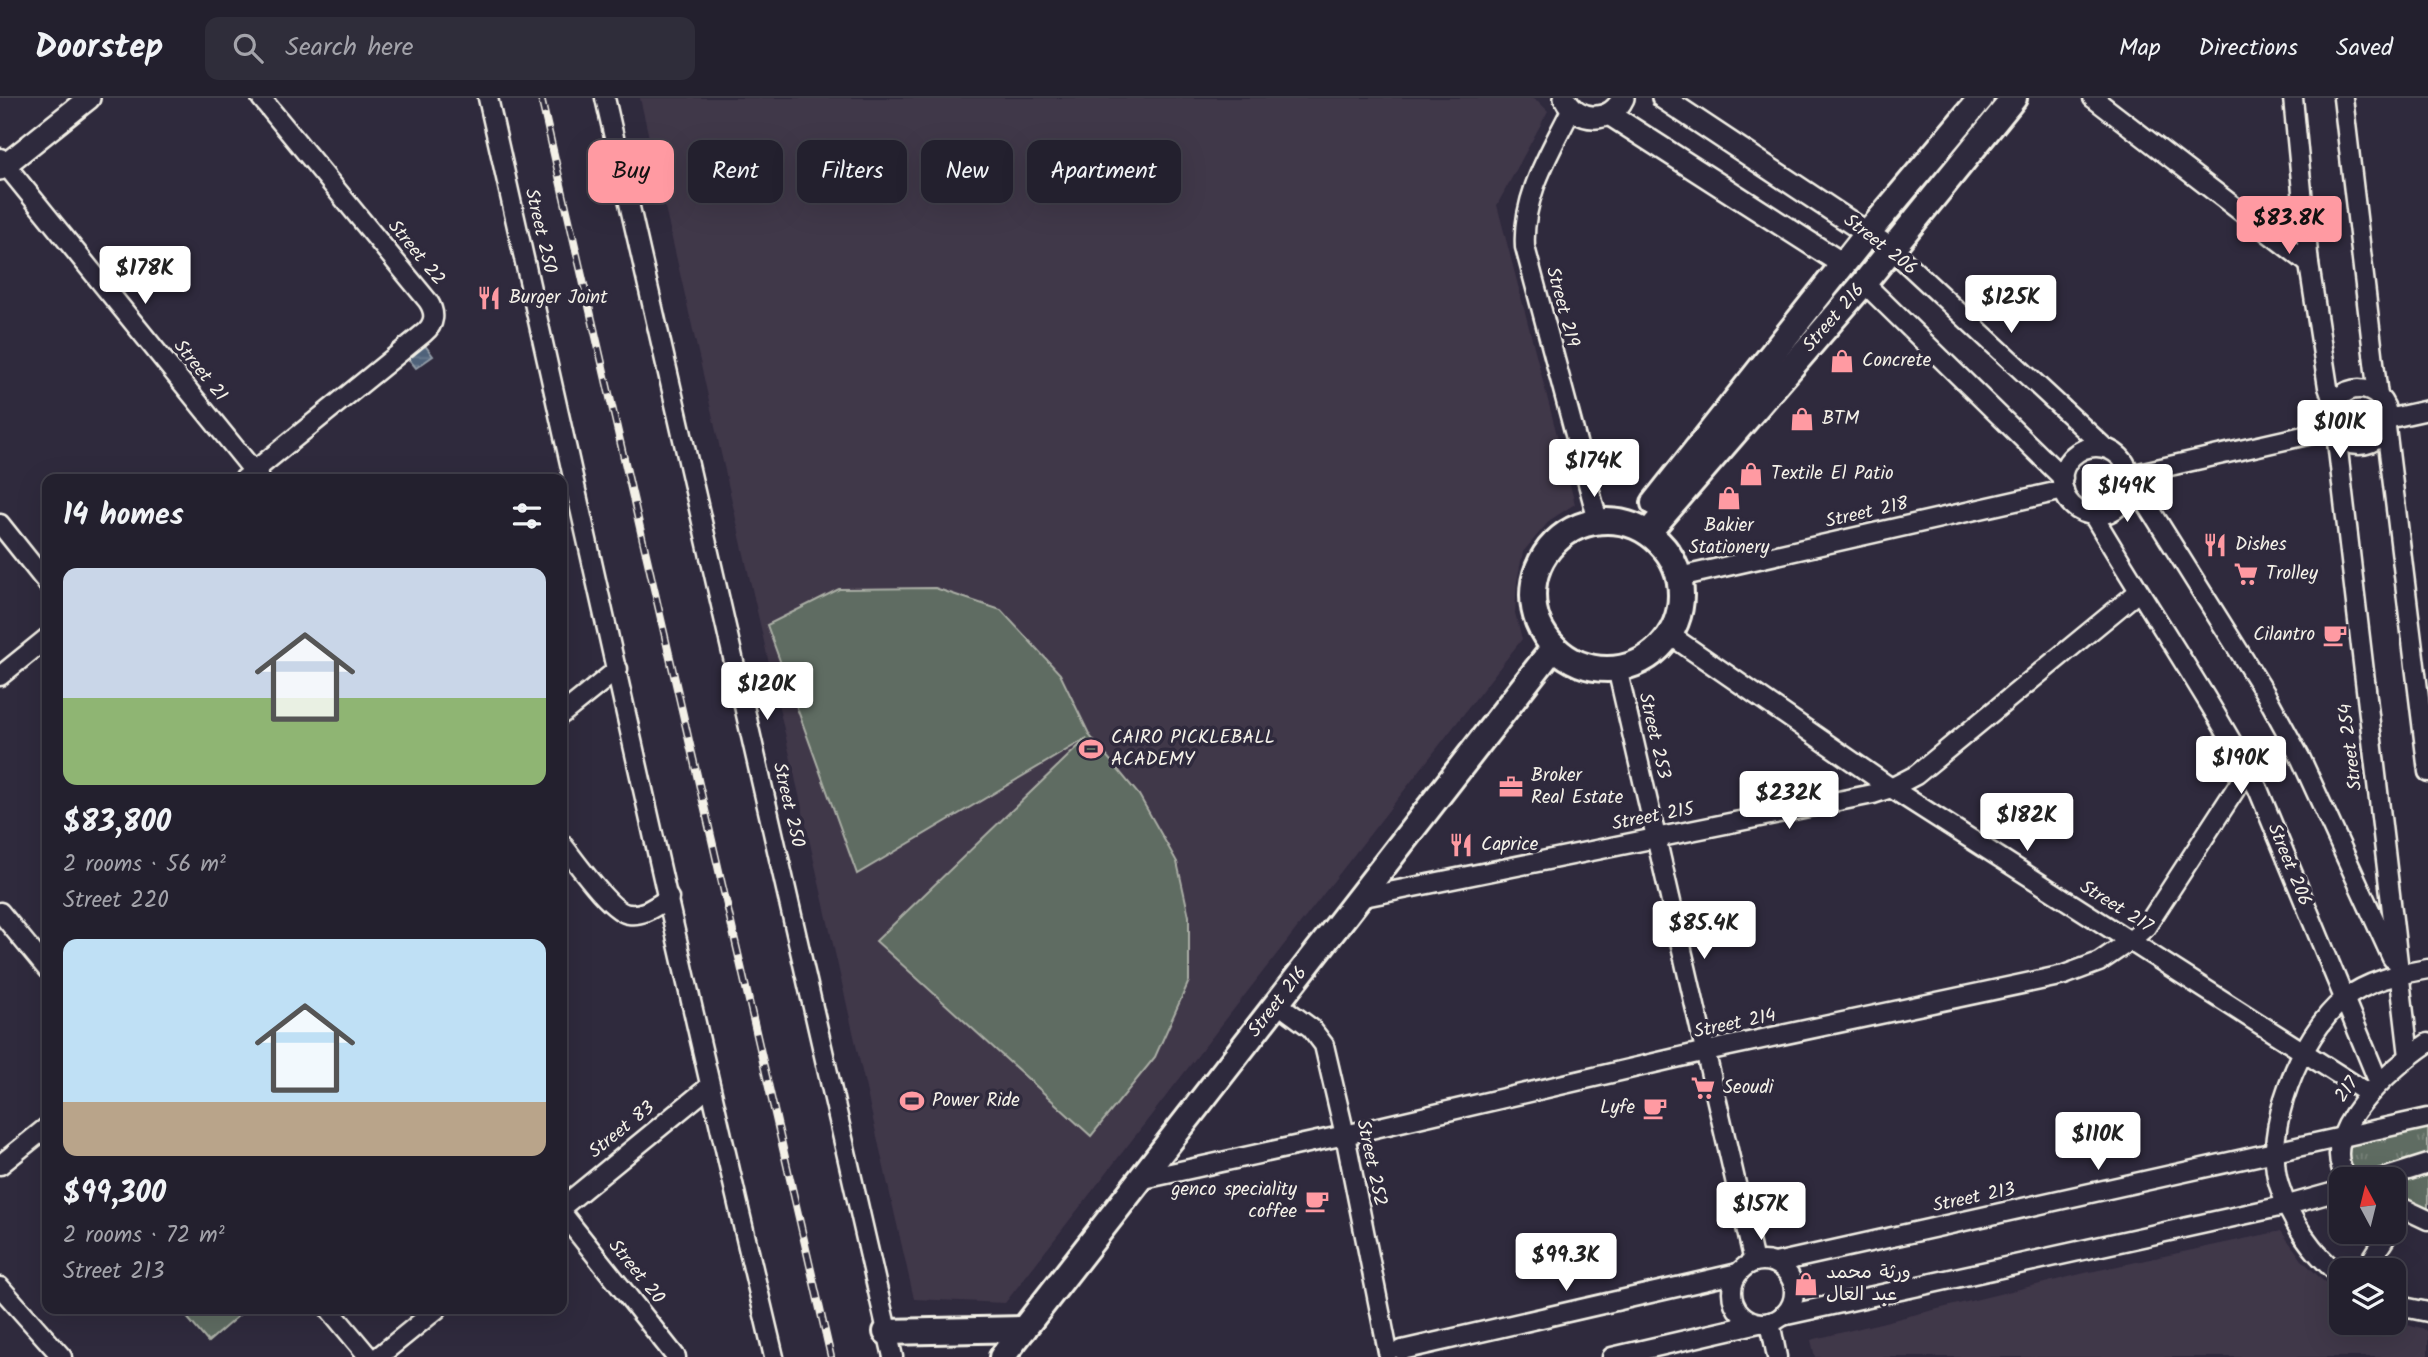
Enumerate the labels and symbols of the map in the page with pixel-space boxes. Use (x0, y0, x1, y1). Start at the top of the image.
street label: Street 250 (516, 185, 564, 277)
pin: $83.8K (2232, 197, 2346, 256)
street label: Street 206 (1837, 206, 1923, 284)
street label: Street 22 (380, 213, 452, 293)
pin: $178K (96, 246, 194, 306)
street label: Street 219 (1537, 263, 1587, 351)
pin: $125K (1962, 275, 2060, 335)
street label: Street 216 (1795, 277, 1873, 359)
place label: Burger Joint (509, 283, 608, 313)
restaurant icon: Burger Joint (475, 284, 503, 312)
street label: Street 21 (165, 333, 235, 409)
place label: Concrete (1862, 346, 1932, 376)
shop icon: Concrete (1828, 347, 1856, 375)
pin: $101K (2291, 400, 2389, 460)
place label: BTM (1822, 404, 1859, 434)
shop icon: BTM (1788, 405, 1816, 433)
pin: $174K (1545, 440, 1643, 499)
place label: Textile El Patio (1771, 459, 1894, 489)
shop icon: Textile El Patio (1737, 460, 1765, 488)
pin: $149K (2078, 464, 2176, 524)
shop icon: Bakier Stationery (1715, 484, 1743, 512)
street label: Street 218 (1823, 489, 1912, 537)
place label: Bakier Stationery (1689, 511, 1770, 563)
place label: Dishes (2235, 530, 2287, 560)
restaurant icon: Dishes (2201, 531, 2229, 559)
place label: Trolley (2266, 559, 2319, 589)
supermarket icon: Trolley (2232, 560, 2260, 588)
place label: Cilantro (2253, 620, 2315, 650)
cafe icon: Cilantro (2321, 621, 2349, 649)
pin: $120K (718, 662, 816, 722)
street label: Street 253 (1629, 690, 1679, 782)
street label: Street 254 (2331, 702, 2371, 792)
place label: CAIRO PICKLEBALL ACADEMY (1111, 723, 1275, 775)
sports icon: CAIRO PICKLEBALL ACADEMY (1077, 735, 1105, 763)
pin: $190K (2192, 736, 2290, 796)
street label: Street 250 (764, 759, 812, 851)
place label: Broker Real Estate (1531, 761, 1624, 813)
pin: $232K (1740, 772, 1838, 831)
office icon: Broker Real Estate (1497, 773, 1525, 801)
street label: Street 215 (1609, 794, 1698, 840)
pin: $182K (1978, 794, 2076, 853)
street label: Street 206 (2259, 819, 2319, 911)
place label: Caprice (1481, 830, 1539, 860)
restaurant icon: Caprice (1447, 831, 1475, 859)
street label: Street 217 (2073, 873, 2160, 942)
pin: $85.4K (1647, 902, 1761, 961)
street label: Street 216 (1241, 960, 1315, 1044)
street label: Street 214 (1691, 1001, 1779, 1047)
street label: 217 (2327, 1070, 2367, 1109)
place label: Seoudi (1723, 1073, 1775, 1103)
supermarket icon: Seoudi (1689, 1074, 1717, 1102)
place label: Power Ride (932, 1086, 1020, 1116)
sports icon: Power Ride (898, 1087, 926, 1115)
place label: Lyfe (1600, 1093, 1635, 1123)
street label: Street 83 (582, 1094, 662, 1166)
cafe icon: Lyfe (1641, 1094, 1669, 1122)
pin: $110K (2049, 1112, 2147, 1172)
street label: Street 252 (1347, 1117, 1395, 1209)
north arrow (2329, 1167, 2406, 1244)
place label: genco speciality coffee (1171, 1175, 1298, 1227)
street label: Street 213 (1930, 1175, 2018, 1221)
pin: $157K (1712, 1182, 1810, 1242)
cafe icon: genco speciality coffee (1303, 1187, 1331, 1215)
street label: Street 20 (600, 1233, 672, 1311)
pin: $99.3K (1509, 1234, 1623, 1293)
place label: ورثة محمد عبد العال (1826, 1258, 1911, 1310)
shop icon: ورثة محمد عبد العال (1792, 1270, 1820, 1298)

